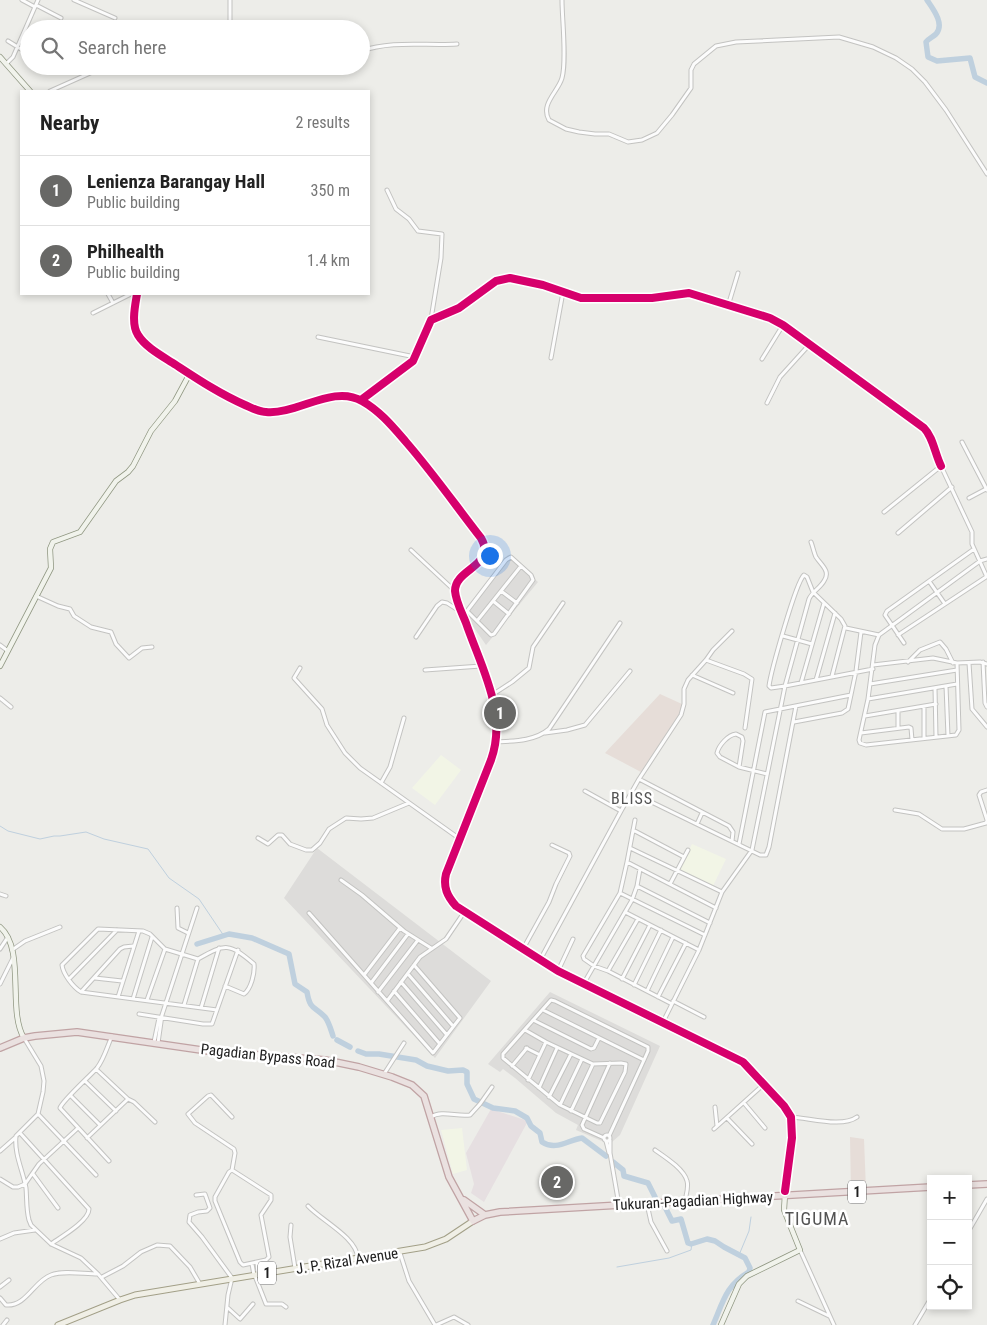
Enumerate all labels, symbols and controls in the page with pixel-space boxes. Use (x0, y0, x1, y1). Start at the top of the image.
search box (20, 20, 370, 75)
icon: search (38, 34, 66, 62)
text: Search here (78, 36, 166, 59)
text: Nearby (40, 111, 99, 135)
text: 2 results (295, 113, 350, 132)
text: Lenienza Barangay Hall (87, 170, 265, 193)
text: 1 (52, 181, 60, 200)
text: 350 m (311, 181, 350, 200)
text: Public building (87, 193, 180, 212)
text: Philhealth (87, 240, 164, 263)
text: 2 (52, 251, 60, 270)
text: 1.4 km (307, 251, 350, 270)
text: Public building (87, 263, 180, 282)
your location (477, 543, 503, 569)
pin: 1 (484, 694, 516, 732)
district label: BLISS (611, 789, 653, 808)
street label: Pagadian Bypass Road (200, 1040, 336, 1072)
pin: 2 (541, 1163, 573, 1201)
map controls (927, 1175, 972, 1310)
button: + (927, 1175, 972, 1220)
road number: 1 (848, 1180, 866, 1204)
street label: Tukuran-Pagadian Highway (613, 1188, 773, 1214)
district label: TIGUMA (785, 1208, 849, 1229)
button: − (927, 1220, 972, 1265)
street label: J. P. Rizal Avenue (295, 1244, 399, 1278)
road number: 1 (258, 1262, 276, 1284)
button: locate (927, 1265, 972, 1310)

